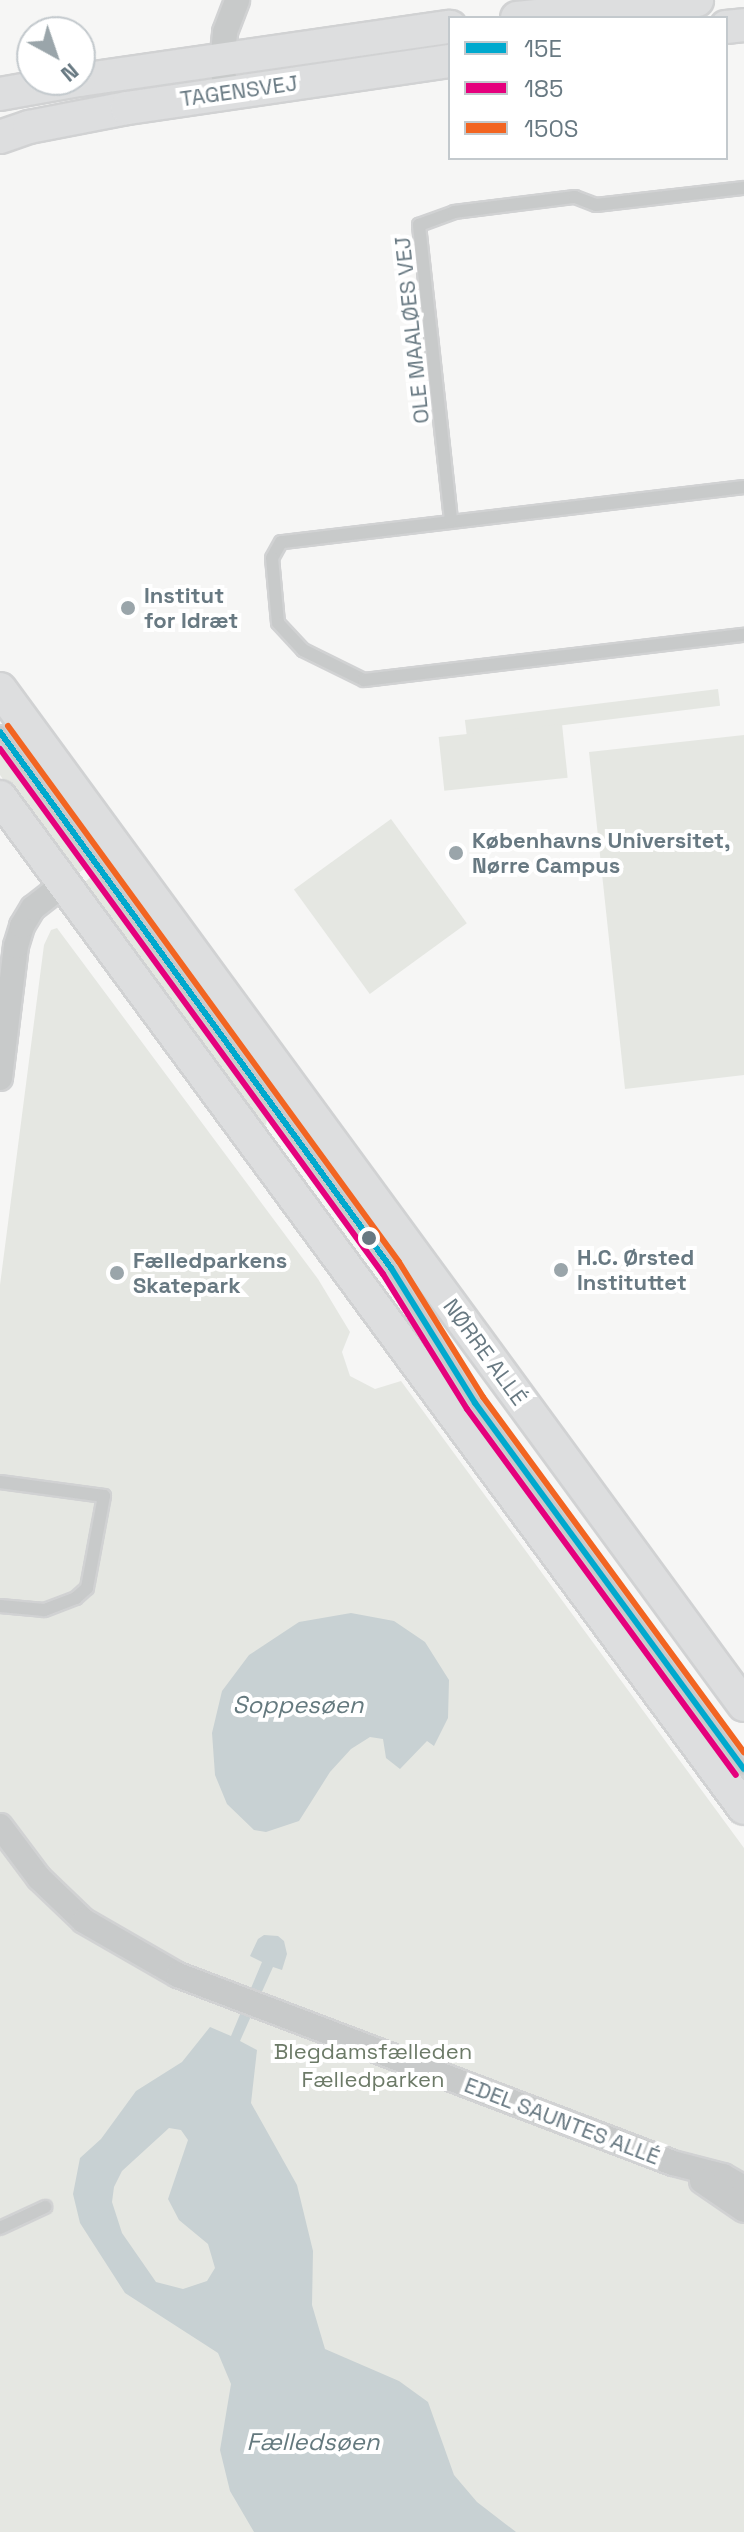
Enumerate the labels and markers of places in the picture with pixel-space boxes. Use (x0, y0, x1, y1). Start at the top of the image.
place label: Institut for Idræt (144, 582, 238, 634)
marker: Institut for Idræt (119, 599, 137, 617)
place label: Københavns Universitet, Nørre Campus (472, 827, 731, 878)
marker: Københavns Universitet, Nørre Campus (447, 844, 465, 862)
unlabelled marker (361, 1230, 377, 1246)
place label: H.C. Ørsted Instituttet (577, 1244, 695, 1296)
place label: Fælledparkens Skatepark (133, 1247, 287, 1298)
marker: H.C. Ørsted Instituttet (552, 1261, 570, 1279)
marker: Fælledparkens Skatepark (108, 1264, 126, 1282)

